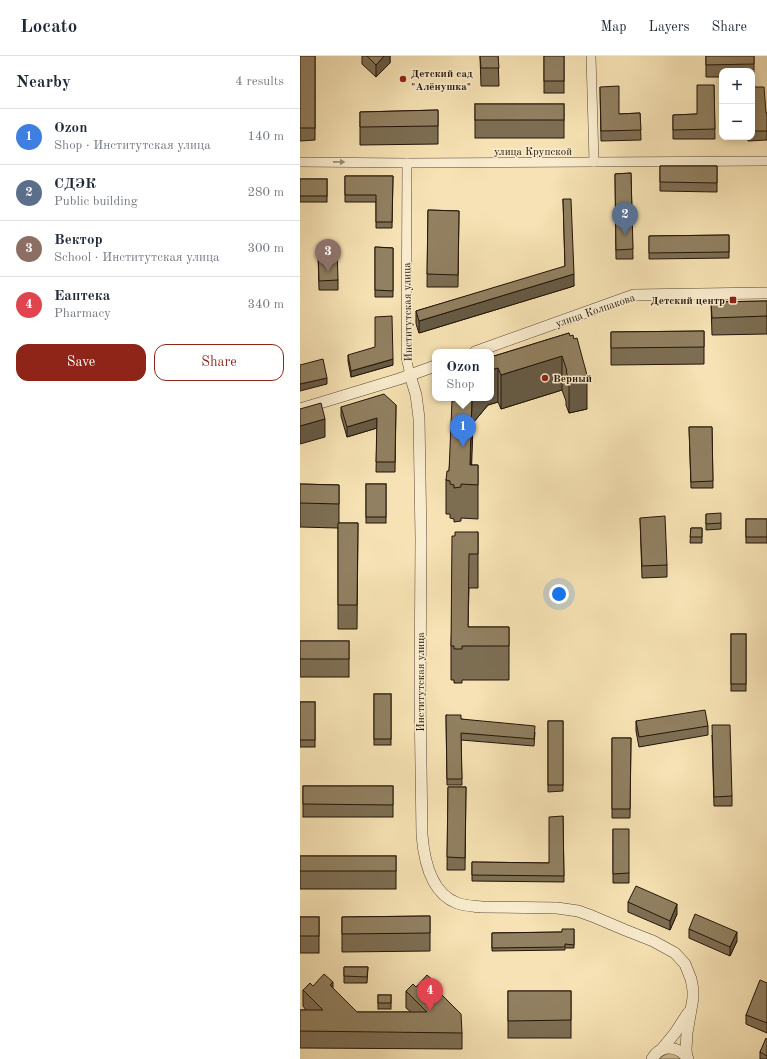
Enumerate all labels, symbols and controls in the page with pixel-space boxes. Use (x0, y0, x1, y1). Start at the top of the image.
text: Locato (20, 18, 77, 37)
text: Map (601, 20, 627, 34)
text: Layers (649, 20, 690, 34)
text: Share (712, 20, 747, 34)
map controls (719, 68, 755, 140)
button: + (719, 68, 755, 104)
place label: Детский сад "Алёнушка" (411, 69, 473, 93)
text: Nearby (16, 74, 71, 91)
marker: Детский сад "Алёнушка" (398, 74, 408, 84)
text: 4 results (235, 75, 284, 88)
button: − (719, 104, 755, 140)
text: Ozon (54, 121, 87, 136)
text: 1 (25, 130, 33, 143)
text: 140 m (247, 130, 284, 143)
text: Shop · Институтская улица (54, 139, 211, 152)
street label: улица Крупской (494, 147, 572, 158)
one-way arrow (333, 159, 346, 165)
text: СДЭК (54, 177, 96, 192)
text: 2 (25, 186, 33, 199)
text: 280 m (247, 186, 284, 199)
text: Public building (54, 195, 138, 208)
pin: 2 (612, 202, 638, 235)
text: Вектор (54, 233, 103, 248)
pin: 3 (315, 239, 341, 272)
text: 3 (25, 242, 33, 255)
text: 300 m (247, 242, 284, 255)
text: School · Институтская улица (54, 251, 220, 264)
street label: Институтская улица (402, 262, 415, 362)
text: Еаптека (54, 289, 110, 304)
street label: улица Колпакова (554, 292, 637, 330)
marker: Детский центр (728, 295, 738, 305)
place label: Детский центр (651, 296, 725, 307)
text: 4 (25, 298, 33, 311)
text: 340 m (247, 298, 284, 311)
text: Pharmacy (54, 307, 111, 320)
button: Save (16, 344, 146, 381)
button: Share (154, 344, 284, 381)
popup (432, 349, 494, 401)
text: Ozon (446, 360, 480, 375)
marker: Верный (540, 373, 550, 383)
place label: Верный (553, 374, 592, 385)
text: Shop (446, 378, 475, 391)
pin: 1 (450, 414, 476, 447)
your location (549, 584, 569, 604)
street label: Институтская улица (416, 632, 427, 732)
pin: 4 (417, 978, 443, 1011)

